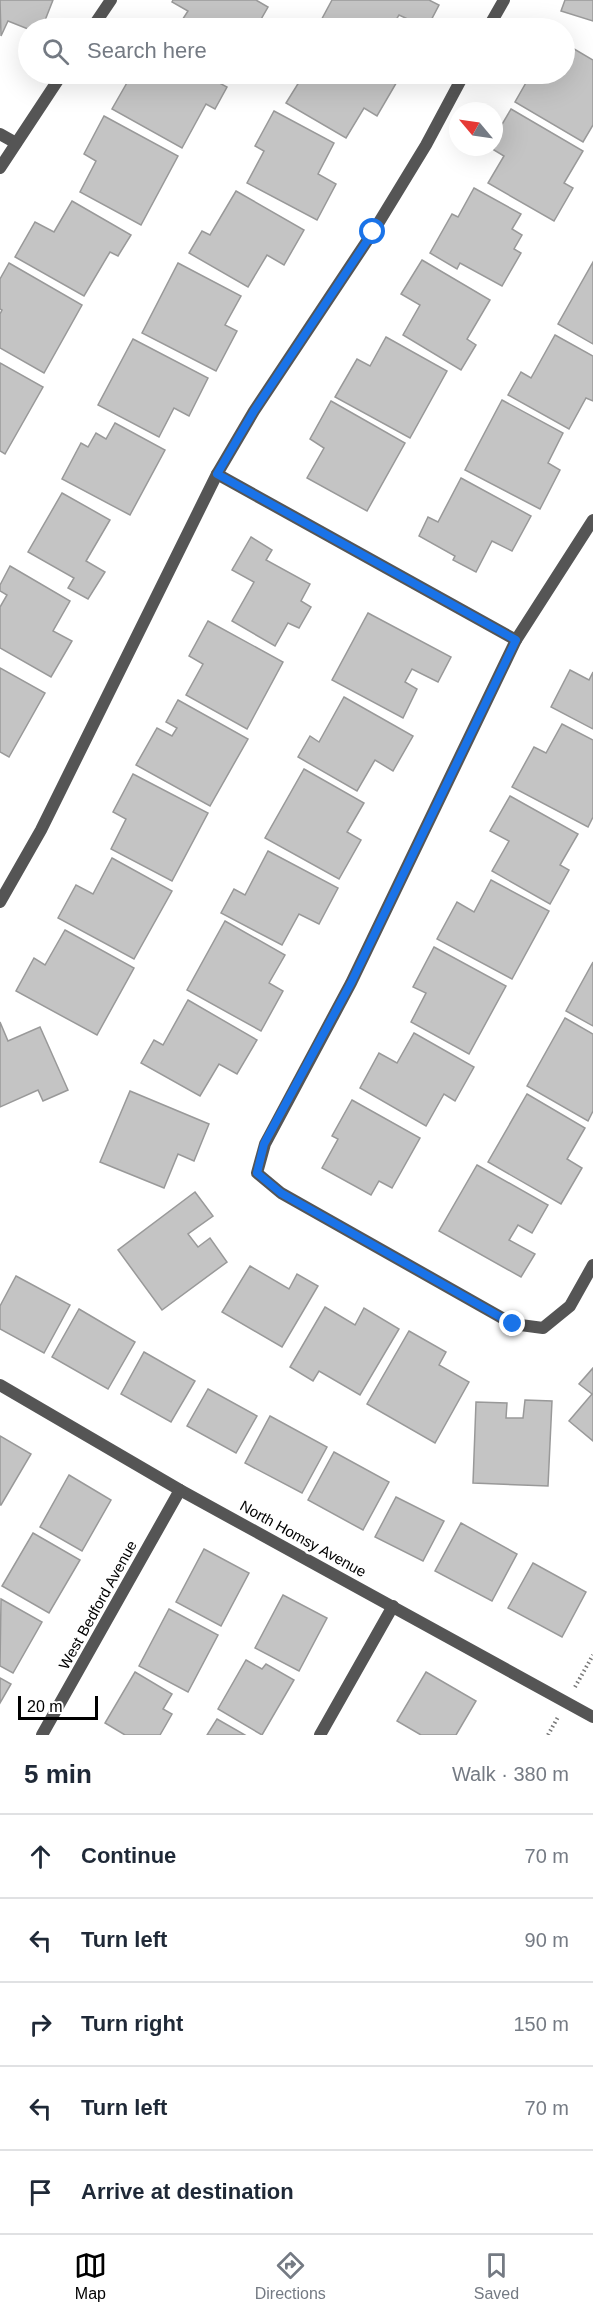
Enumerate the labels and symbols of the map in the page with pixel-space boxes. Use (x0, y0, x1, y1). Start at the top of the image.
north arrow (449, 102, 503, 156)
route start (359, 218, 385, 244)
route end (499, 1310, 525, 1336)
street label: North Homsy Avenue (237, 1497, 369, 1580)
street label: West Bedford Avenue (55, 1537, 140, 1672)
scale bar (18, 1693, 98, 1720)

